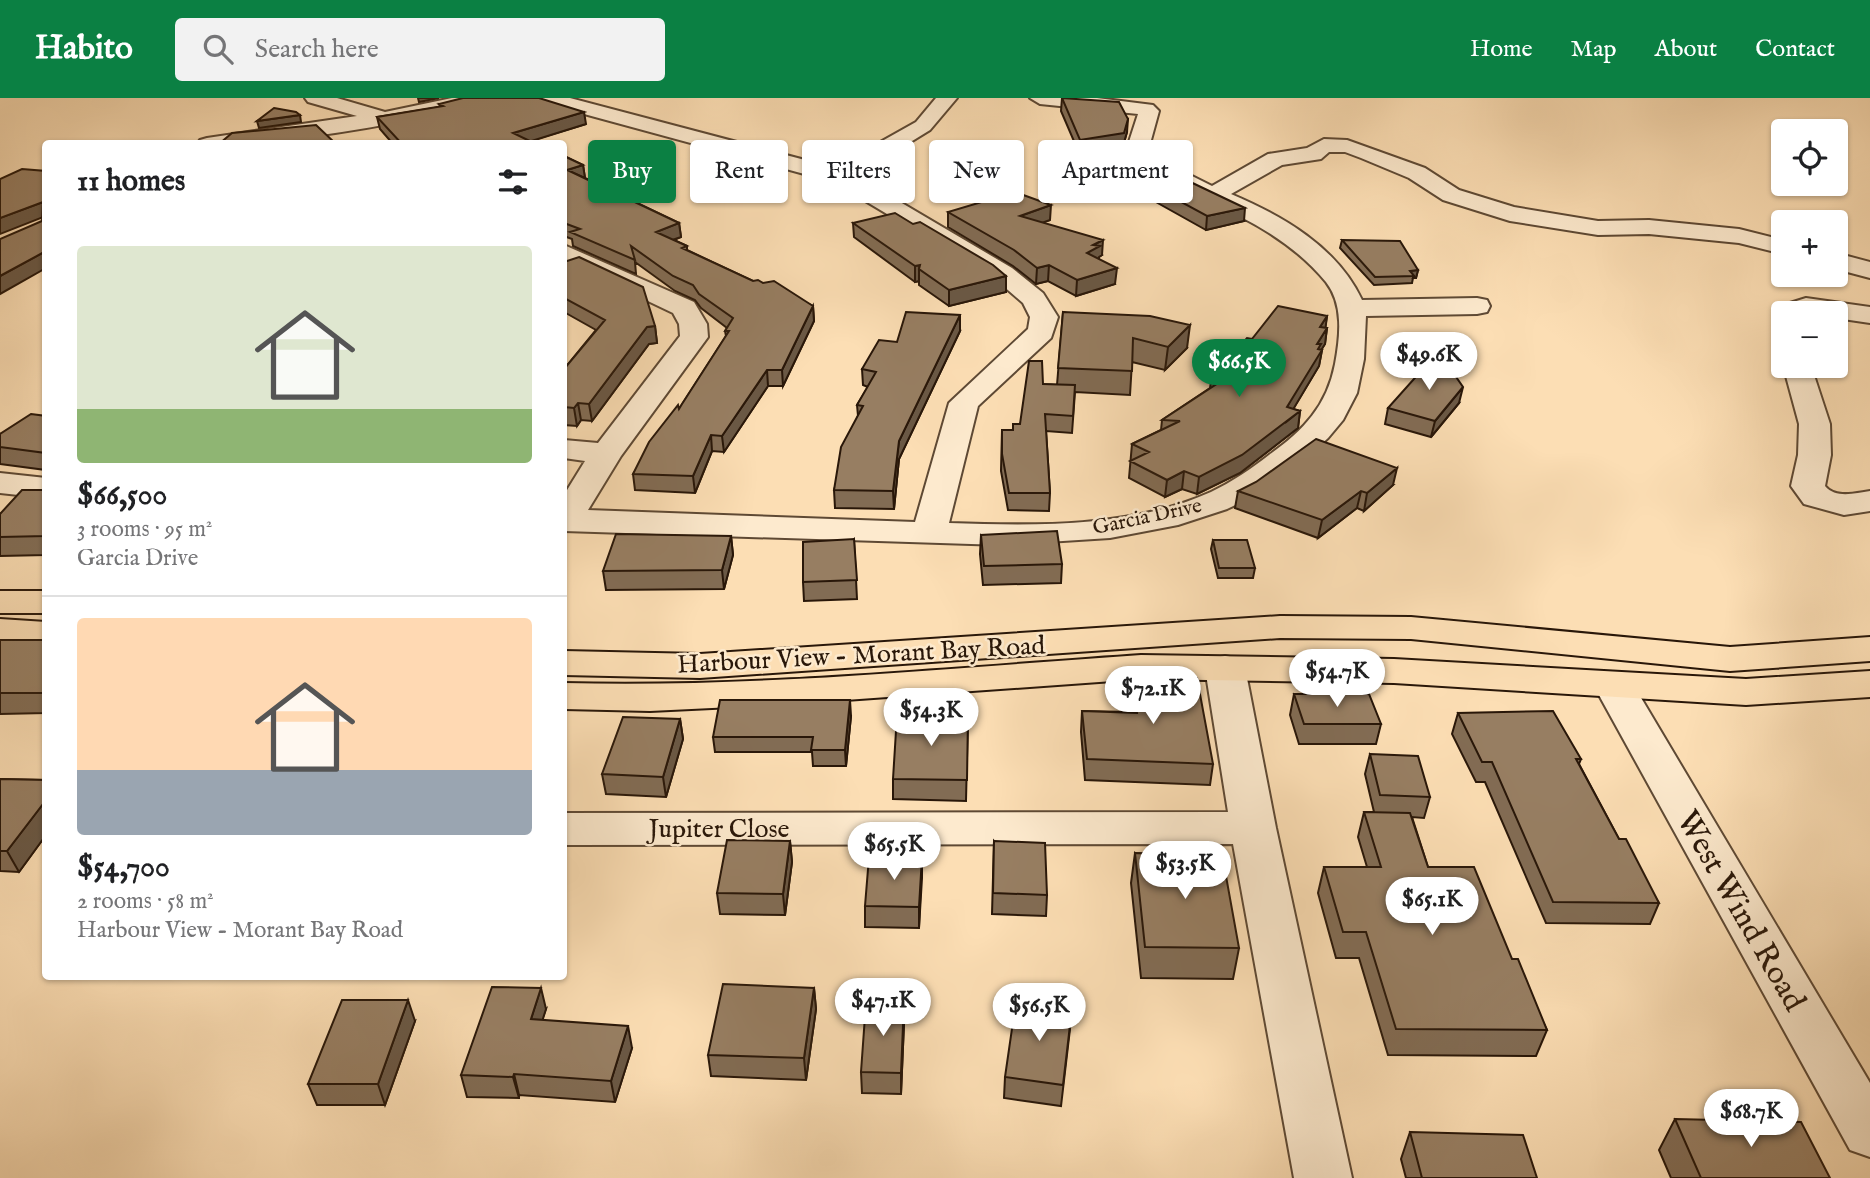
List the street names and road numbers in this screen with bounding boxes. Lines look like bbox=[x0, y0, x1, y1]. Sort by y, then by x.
street label: Garcia Drive bbox=[1090, 493, 1205, 542]
street label: Harbour View - Morant Bay Road bbox=[676, 629, 1046, 682]
street label: West Wind Road bbox=[1666, 803, 1814, 1020]
street label: Jupiter Close bbox=[646, 813, 790, 846]

